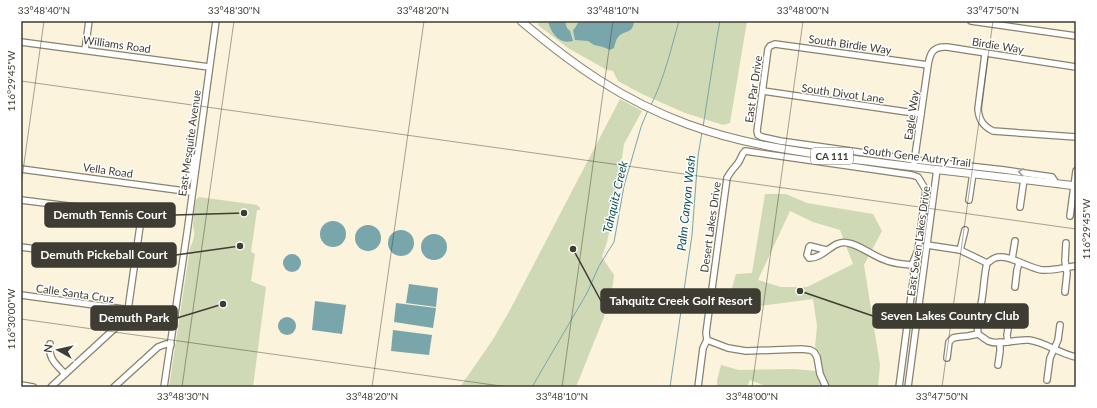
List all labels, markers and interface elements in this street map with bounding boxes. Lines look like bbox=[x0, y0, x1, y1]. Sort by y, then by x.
text: 33°48'40"N bbox=[18, 4, 70, 16]
text: 33°48'30"N bbox=[208, 4, 260, 16]
text: 33°48'20"N bbox=[397, 4, 449, 16]
text: 33°48'10"N bbox=[587, 4, 639, 16]
text: 33°48'00"N bbox=[777, 4, 829, 16]
text: 33°47'50"N bbox=[967, 4, 1019, 16]
street label: South Birdie Way bbox=[808, 32, 893, 56]
street label: Williams Road bbox=[82, 33, 152, 55]
street label: Birdie Way bbox=[971, 34, 1025, 56]
text: 116°29'45"W bbox=[5, 50, 17, 111]
street label: East Par Drive bbox=[742, 54, 764, 124]
street label: South Divot Lane bbox=[801, 81, 885, 105]
street label: East Mesquite Avenue bbox=[175, 89, 203, 197]
street label: Eagle Way bbox=[901, 89, 921, 141]
street label: South Gene Autry Trail bbox=[862, 143, 972, 169]
road number: CA 111 bbox=[811, 148, 853, 164]
water label: Palm Canyon Wash bbox=[674, 154, 698, 252]
water label: Tahquitz Creek bbox=[599, 159, 631, 235]
street label: Vella Road bbox=[82, 160, 134, 180]
one-way arrow bbox=[1018, 168, 1024, 177]
street label: Desert Lakes Drive bbox=[697, 181, 723, 273]
street label: East Seven Lakes Drive bbox=[904, 185, 932, 297]
text: 116°29'45"W bbox=[1080, 198, 1092, 259]
callout: Demuth Tennis Court bbox=[45, 203, 175, 227]
text: Demuth Tennis Court bbox=[53, 207, 167, 222]
callout: Demuth Pickeball Court bbox=[32, 243, 176, 267]
text: Demuth Pickeball Court bbox=[40, 247, 168, 262]
street label: Calle Santa Cruz bbox=[35, 281, 115, 305]
text: 116°30'00"W bbox=[5, 288, 17, 349]
callout: Tahquitz Creek Golf Resort bbox=[601, 289, 760, 313]
text: Tahquitz Creek Golf Resort bbox=[610, 293, 753, 308]
callout: Seven Lakes Country Club bbox=[873, 304, 1028, 328]
callout: Demuth Park bbox=[91, 306, 177, 330]
text: Seven Lakes Country Club bbox=[881, 308, 1019, 323]
text: Demuth Park bbox=[99, 310, 170, 325]
north arrow bbox=[38, 330, 78, 370]
text: N bbox=[41, 343, 55, 354]
text: 33°48'30"N bbox=[157, 390, 209, 402]
text: 33°48'20"N bbox=[346, 390, 398, 402]
text: 33°48'10"N bbox=[536, 390, 588, 402]
text: 33°48'00"N bbox=[726, 390, 778, 402]
text: 33°47'50"N bbox=[916, 390, 968, 402]

